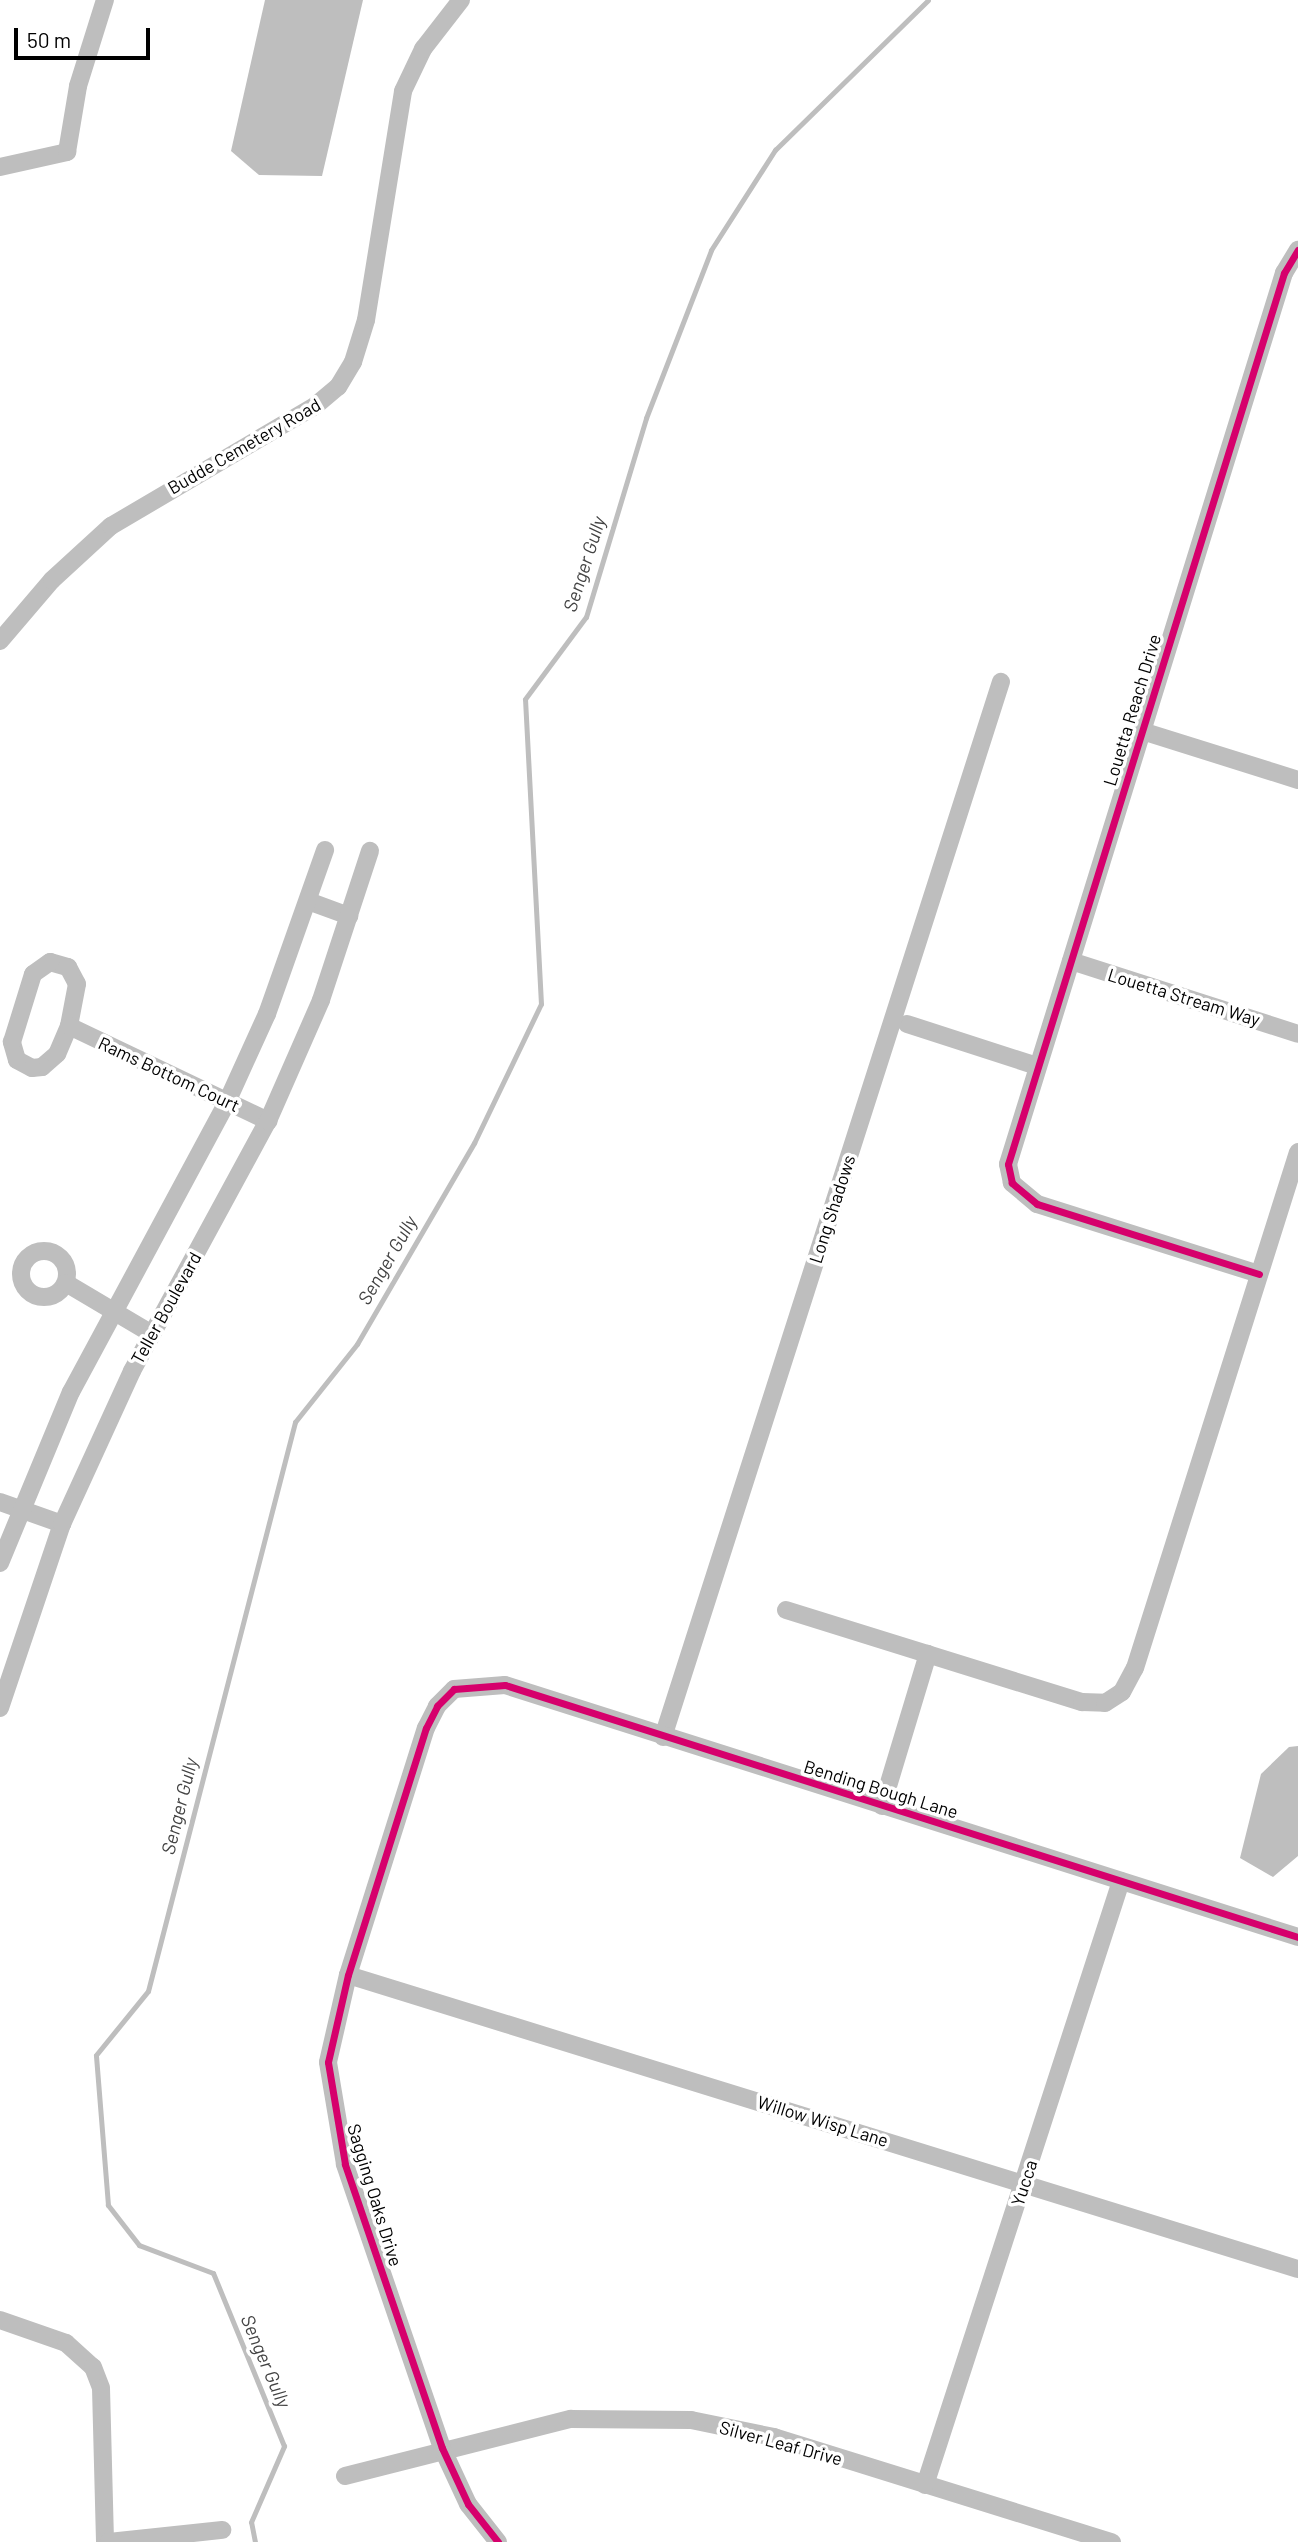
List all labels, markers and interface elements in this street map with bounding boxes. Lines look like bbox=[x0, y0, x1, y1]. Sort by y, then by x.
scale bar bbox=[18, 14, 154, 58]
text: 50 m bbox=[27, 27, 71, 52]
street label: Budde Cemetery Road bbox=[164, 393, 324, 499]
water label: Senger Gully bbox=[558, 514, 610, 614]
street label: Louetta Reach Drive bbox=[1099, 632, 1165, 788]
street label: Louetta Stream Way bbox=[1105, 964, 1263, 1030]
street label: Rams Bottom Court bbox=[95, 1032, 243, 1116]
street label: Long Shadows bbox=[804, 1152, 860, 1266]
water label: Senger Gully bbox=[352, 1212, 422, 1308]
street label: Teller Boulevard bbox=[126, 1248, 206, 1368]
water label: Senger Gully bbox=[156, 1755, 202, 1857]
street label: Bending Bough Lane bbox=[801, 1755, 961, 1823]
street label: Willow Wisp Lane bbox=[755, 2091, 891, 2151]
street label: Sagging Oaks Drive bbox=[343, 2121, 407, 2269]
street label: Yucca bbox=[1006, 2157, 1042, 2209]
water label: Senger Gully bbox=[236, 2311, 296, 2411]
street label: Silver Leaf Drive bbox=[717, 2416, 845, 2470]

